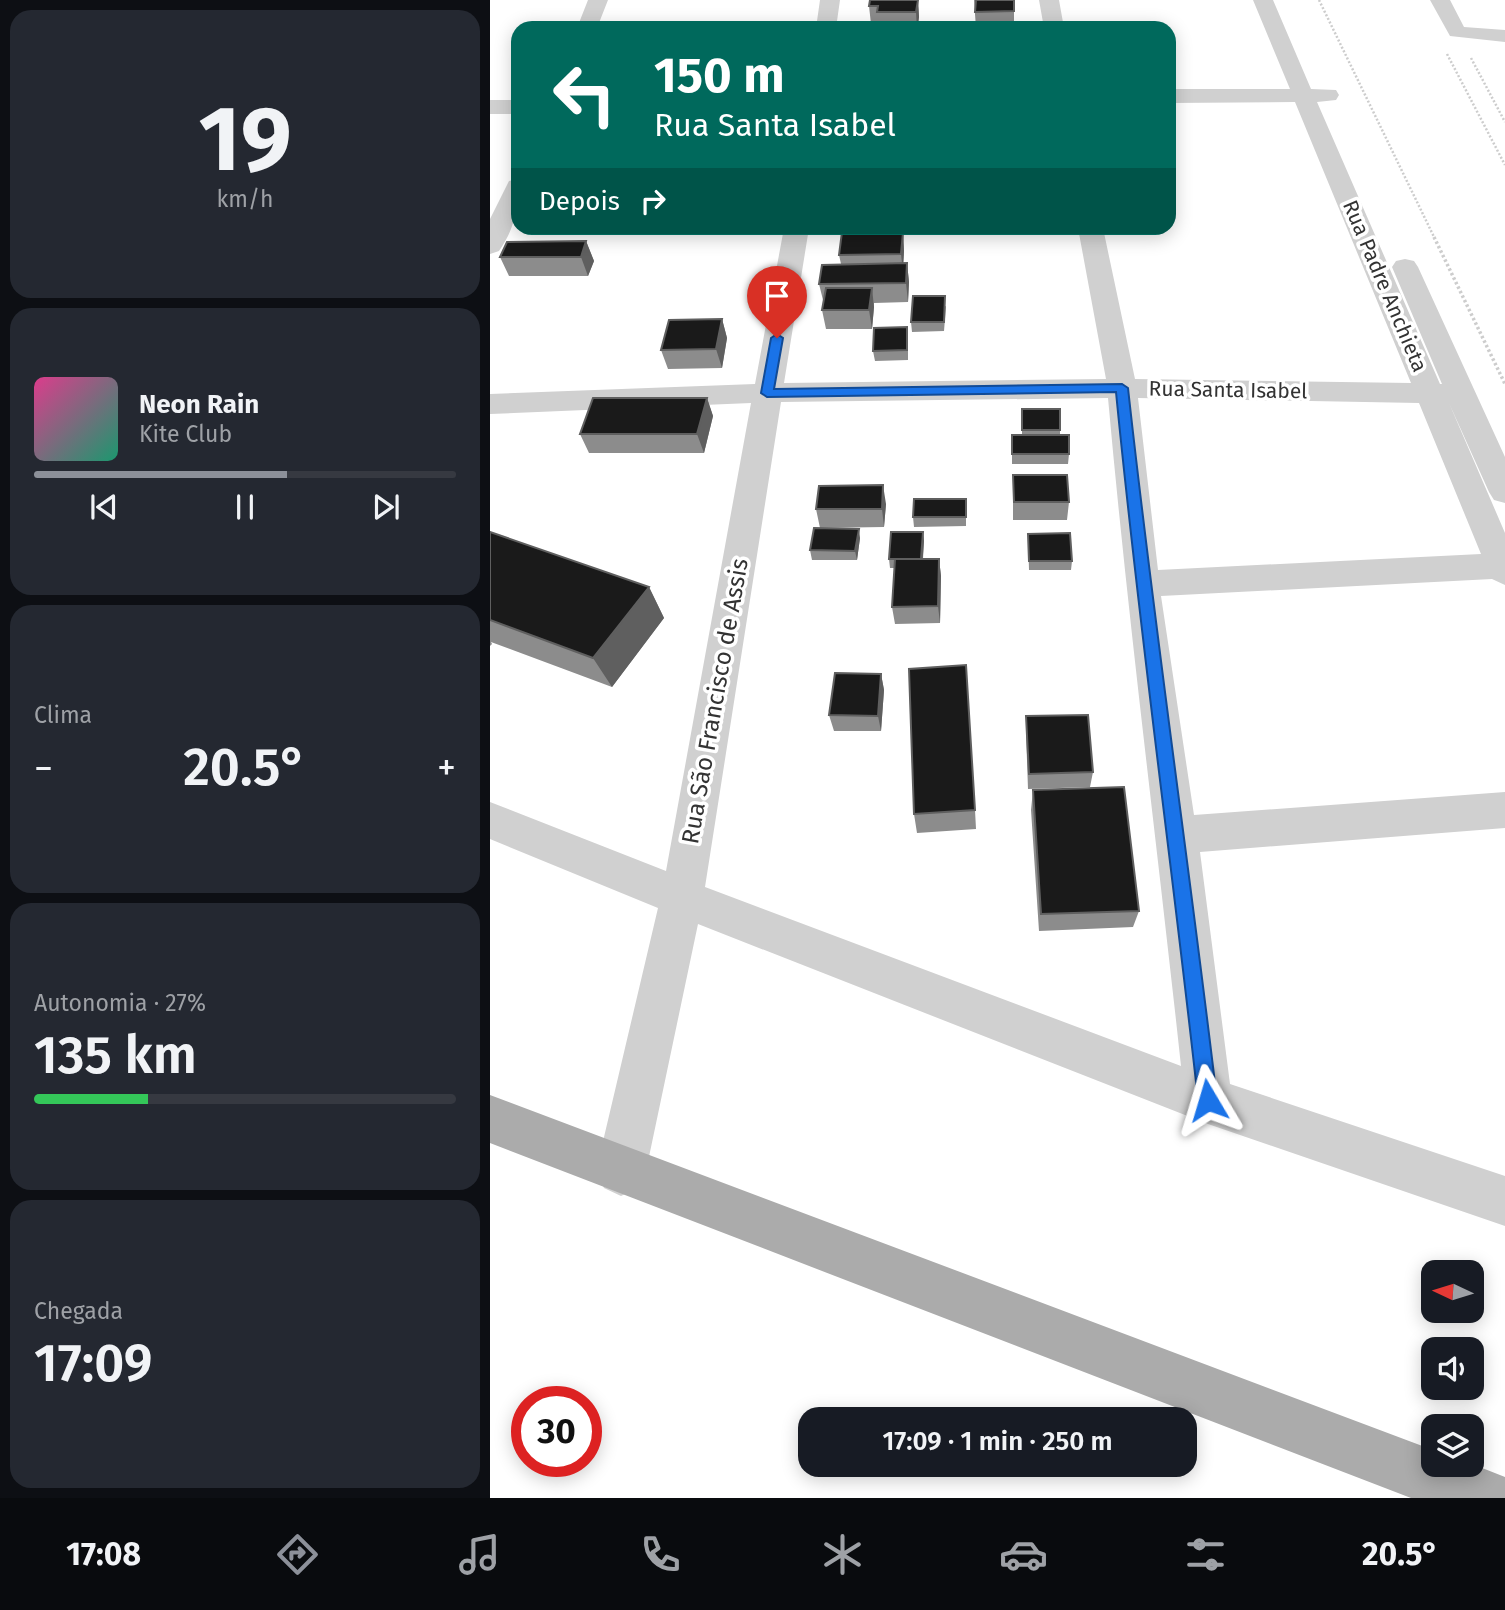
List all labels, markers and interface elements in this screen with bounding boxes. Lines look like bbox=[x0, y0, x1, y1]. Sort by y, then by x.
text: 150 m bbox=[654, 46, 785, 105]
icon: left bbox=[539, 49, 630, 140]
text: 19 bbox=[198, 85, 292, 194]
text: Rua Santa Isabel bbox=[654, 106, 896, 144]
icon: right bbox=[634, 182, 672, 220]
text: km/h bbox=[217, 185, 273, 213]
text: Depois bbox=[539, 186, 620, 217]
street label: Rua Padre Anchieta bbox=[1337, 196, 1433, 376]
pin bbox=[747, 266, 807, 338]
icon: arrive bbox=[758, 277, 796, 315]
street label: Rua Santa Isabel bbox=[1148, 376, 1308, 404]
text: Neon Rain bbox=[139, 389, 259, 420]
text: Kite Club bbox=[139, 420, 232, 448]
icon: previous bbox=[85, 488, 123, 526]
icon: pause bbox=[226, 488, 264, 526]
icon: next bbox=[367, 488, 405, 526]
street label: Rua São Francisco de Assis bbox=[676, 556, 754, 846]
text: Clima bbox=[34, 701, 92, 729]
text: 20.5° bbox=[183, 736, 307, 799]
text: − bbox=[34, 745, 53, 791]
text: + bbox=[437, 745, 456, 791]
text: Autonomia · 27% bbox=[34, 989, 206, 1017]
text: 135 km bbox=[34, 1024, 197, 1087]
position arrow bbox=[1171, 1063, 1245, 1137]
north arrow bbox=[1421, 1260, 1484, 1323]
map controls bbox=[1421, 1260, 1484, 1477]
text: Chegada bbox=[34, 1297, 123, 1325]
text: 17:09 bbox=[34, 1332, 153, 1395]
button: sound bbox=[1421, 1337, 1484, 1400]
speed limit sign: 30 bbox=[511, 1386, 602, 1477]
button: layers bbox=[1421, 1414, 1484, 1477]
text: 17:09 · 1 min · 250 m bbox=[882, 1426, 1113, 1457]
icon: directions bbox=[273, 1530, 322, 1579]
icon: music bbox=[455, 1530, 504, 1579]
icon: phone bbox=[636, 1530, 685, 1579]
icon: climate bbox=[818, 1530, 867, 1579]
icon: car bbox=[999, 1530, 1048, 1579]
icon: filters bbox=[1181, 1530, 1230, 1579]
text: 17:08 bbox=[66, 1535, 141, 1573]
text: 20.5° bbox=[1362, 1535, 1439, 1573]

